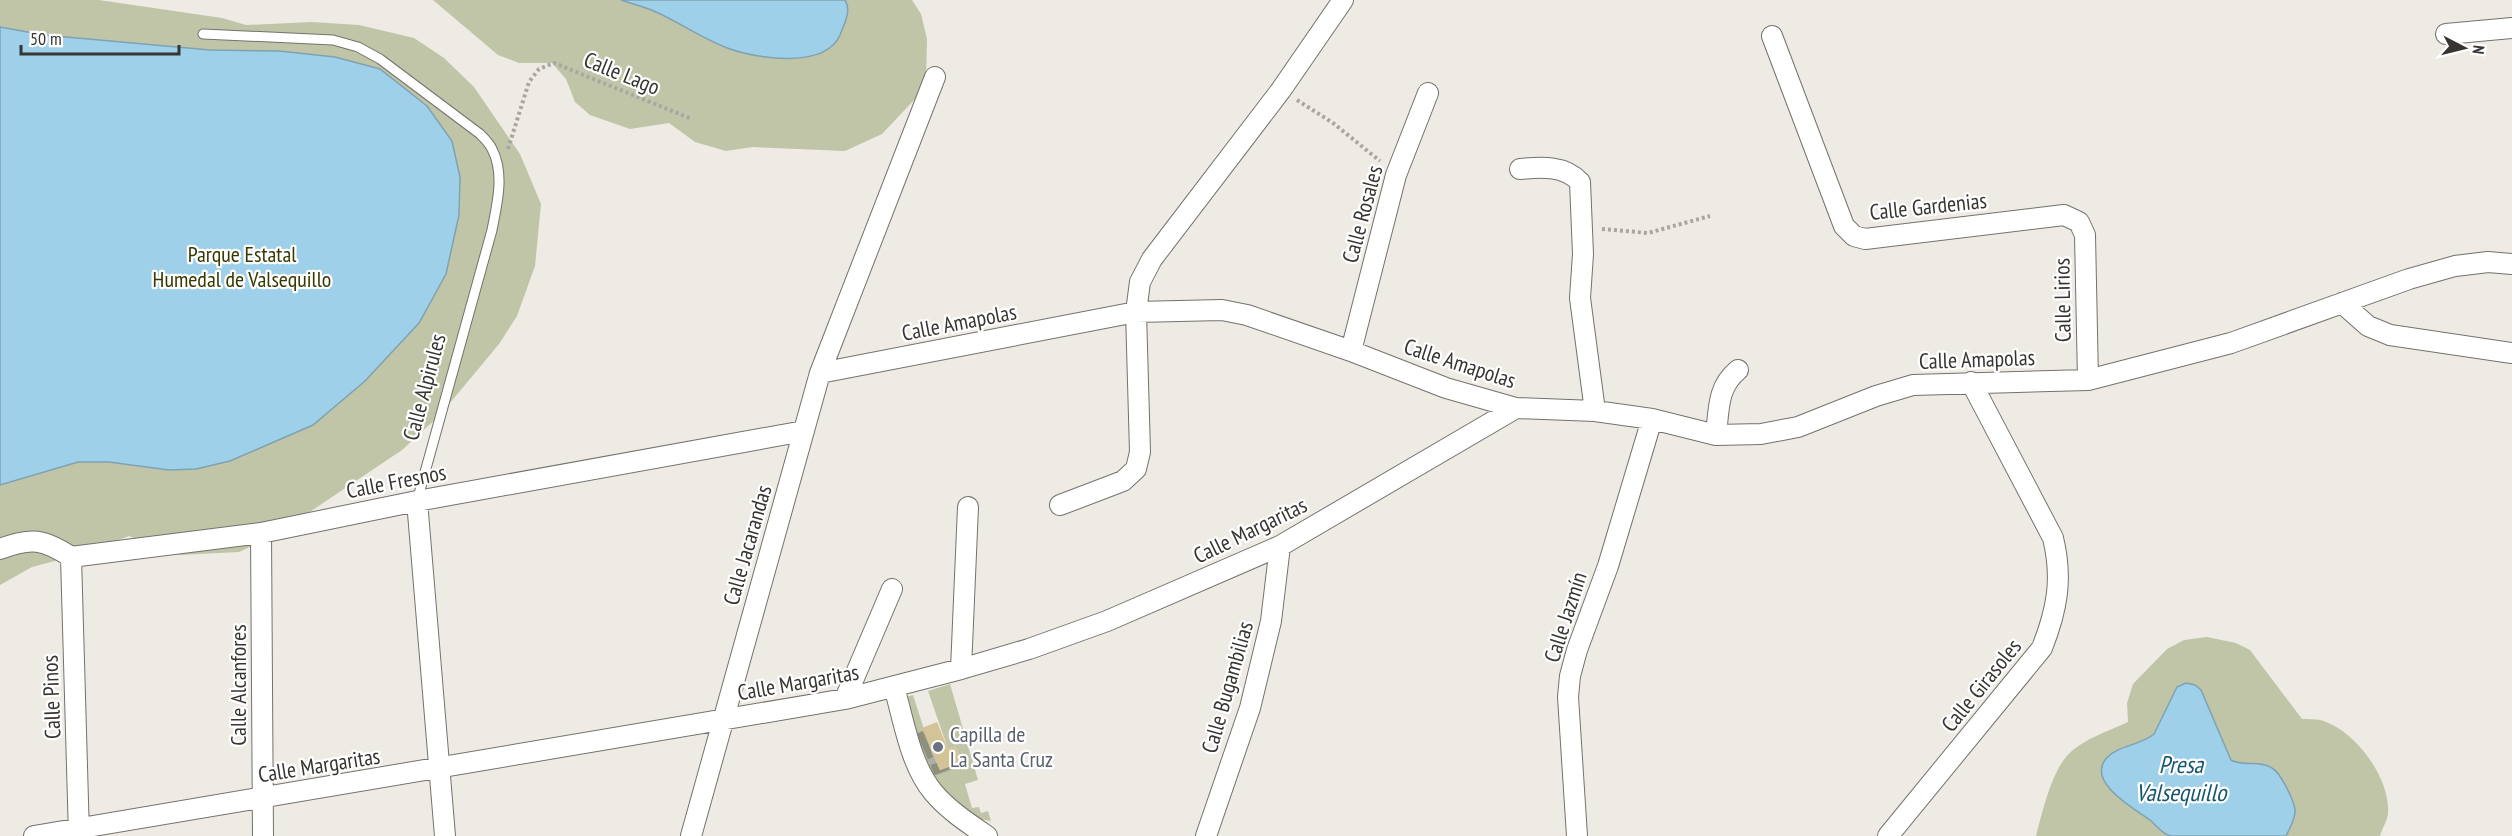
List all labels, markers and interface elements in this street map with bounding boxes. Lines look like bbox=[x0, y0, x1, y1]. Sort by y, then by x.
scale bar bbox=[21, 18, 178, 56]
north arrow bbox=[2434, 18, 2494, 78]
text: 50 m bbox=[30, 27, 62, 50]
text: N bbox=[2468, 44, 2489, 55]
street label: Calle Lago bbox=[580, 45, 664, 101]
street label: Calle Rosales bbox=[1336, 162, 1388, 266]
street label: Calle Gardenias bbox=[1868, 186, 1988, 226]
park label: Parque Estatal Humedal de Valsequillo bbox=[153, 240, 331, 293]
street label: Calle Lirios bbox=[2047, 258, 2077, 342]
street label: Calle Amapolas bbox=[899, 297, 1019, 347]
street label: Calle Alpirules bbox=[396, 331, 452, 443]
street label: Calle Amapolas bbox=[1401, 332, 1519, 394]
street label: Calle Amapolas bbox=[1919, 343, 2035, 375]
street label: Calle Fresnos bbox=[344, 458, 448, 504]
street label: Calle Jacarandas bbox=[717, 482, 777, 608]
street label: Calle Margaritas bbox=[1189, 490, 1311, 570]
street label: Calle Jazmín bbox=[1537, 568, 1593, 666]
street label: Calle Bugambilias bbox=[1195, 618, 1259, 756]
street label: Calle Alcanfores bbox=[224, 624, 252, 746]
street label: Calle Girasoles bbox=[1935, 633, 2027, 737]
street label: Calle Pinos bbox=[36, 655, 66, 739]
street label: Calle Margaritas bbox=[735, 658, 861, 706]
place label: Capilla de La Santa Cruz bbox=[950, 720, 1053, 773]
marker: Capilla de La Santa Cruz bbox=[931, 740, 945, 754]
street label: Calle Margaritas bbox=[256, 742, 382, 788]
water label: Presa Valsequillo bbox=[2136, 749, 2228, 808]

